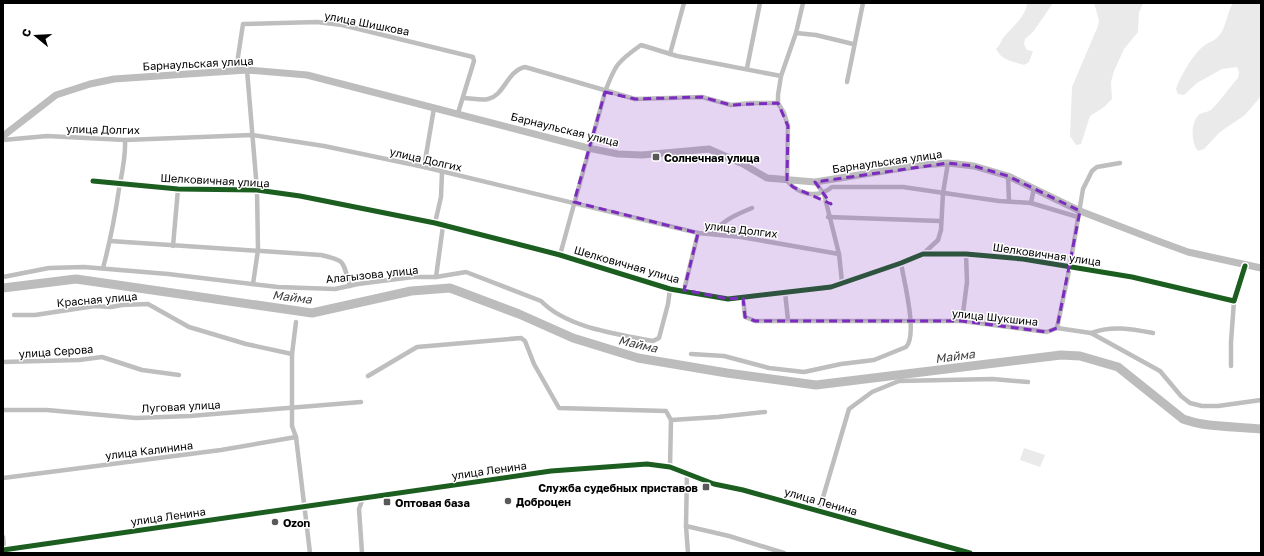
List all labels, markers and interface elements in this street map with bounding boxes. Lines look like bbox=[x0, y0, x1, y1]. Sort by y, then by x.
street label: улица Шишкова bbox=[323, 8, 411, 38]
north arrow bbox=[16, 16, 56, 56]
text: С bbox=[19, 27, 33, 38]
street label: Барнаульская улица bbox=[142, 54, 254, 72]
street label: Барнаульская улица bbox=[510, 109, 620, 149]
street label: улица Долгих bbox=[66, 122, 140, 136]
street label: улица Долгих bbox=[389, 144, 463, 174]
street label: Барнаульская улица bbox=[831, 147, 943, 175]
place label: Солнечная улица bbox=[664, 151, 760, 164]
marker: Солнечная улица bbox=[651, 152, 661, 162]
street label: Шелковичная улица bbox=[160, 171, 270, 189]
street label: улица Долгих bbox=[704, 218, 778, 240]
street label: Шелковичная улица bbox=[992, 240, 1102, 268]
street label: Шелковичная улица bbox=[573, 243, 681, 285]
street label: Алагызова улица bbox=[325, 263, 419, 285]
water label: Майма bbox=[271, 287, 314, 307]
street label: Красная улица bbox=[56, 289, 138, 309]
street label: улица Шукшина bbox=[951, 306, 1039, 328]
water label: Майма bbox=[617, 332, 660, 356]
street label: улица Серова bbox=[18, 342, 94, 360]
water label: Майма bbox=[934, 346, 977, 366]
street label: Луговая улица bbox=[141, 397, 221, 415]
street label: улица Калинина bbox=[104, 438, 194, 462]
street label: улица Ленина bbox=[451, 458, 527, 482]
place label: Служба судебных приставов bbox=[538, 481, 699, 494]
marker: Служба судебных приставов bbox=[701, 482, 711, 492]
street label: улица Ленина bbox=[783, 484, 859, 518]
place label: Доброцен bbox=[516, 495, 571, 508]
place label: Оптовая база bbox=[395, 496, 470, 509]
marker: Доброцен bbox=[503, 496, 513, 506]
marker: Оптовая база bbox=[382, 497, 392, 507]
street label: улица Ленина bbox=[130, 504, 206, 528]
place label: Ozon bbox=[283, 516, 311, 529]
marker: Ozon bbox=[270, 517, 280, 527]

